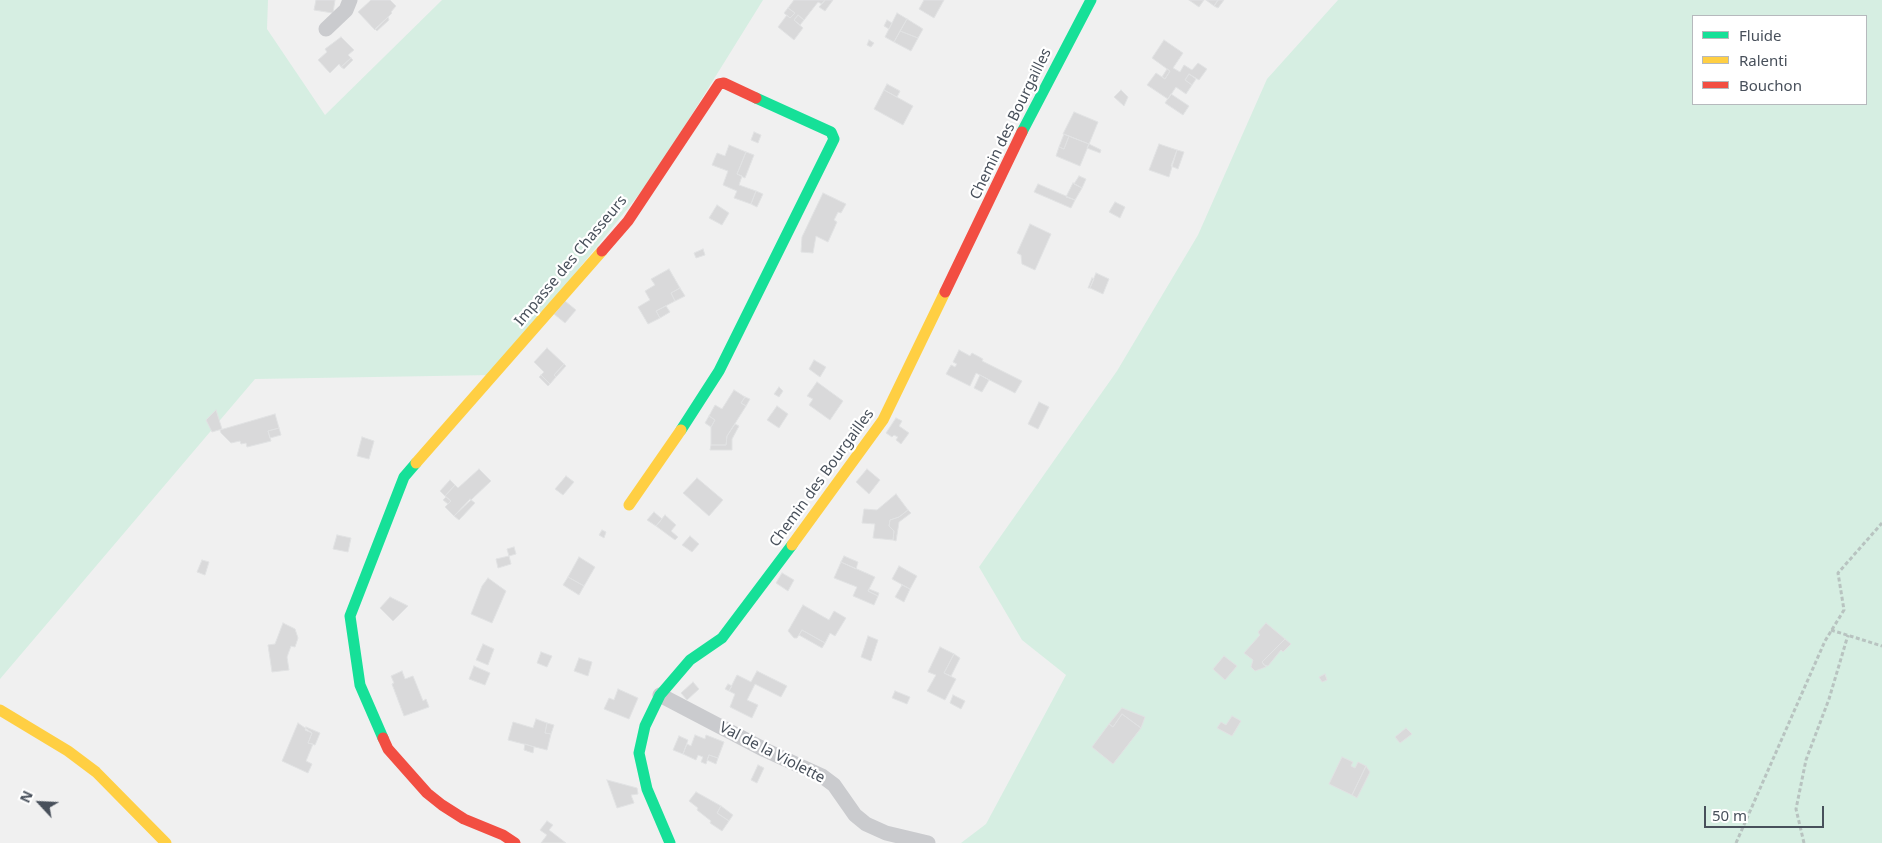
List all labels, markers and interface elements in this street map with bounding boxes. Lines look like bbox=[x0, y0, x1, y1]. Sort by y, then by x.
legend bbox=[1692, 15, 1867, 105]
text: Fluide bbox=[1739, 25, 1781, 45]
street label: Chemin des Bourgailles bbox=[967, 45, 1055, 203]
text: Ralenti bbox=[1739, 50, 1788, 70]
text: Bouchon bbox=[1739, 75, 1802, 95]
street label: Impasse des Chasseurs bbox=[511, 192, 631, 330]
street label: Chemin des Bourgailles bbox=[766, 406, 878, 550]
street label: Val de la Violette bbox=[716, 719, 828, 787]
north arrow bbox=[15, 778, 65, 828]
text: N bbox=[15, 787, 37, 806]
scale bar bbox=[1707, 796, 1827, 828]
text: 50 m bbox=[1712, 805, 1747, 825]

